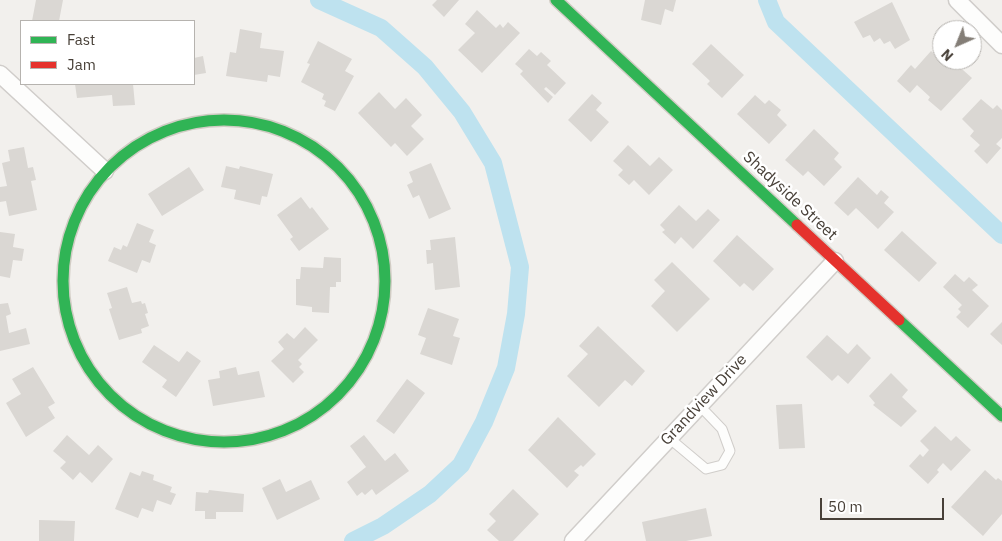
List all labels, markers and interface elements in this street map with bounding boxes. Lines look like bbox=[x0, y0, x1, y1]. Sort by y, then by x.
legend bbox=[20, 20, 195, 85]
north arrow bbox=[932, 20, 982, 70]
text: Fast bbox=[67, 30, 95, 49]
text: N bbox=[937, 45, 957, 65]
text: Jam bbox=[67, 55, 96, 74]
street label: Shadyside Street bbox=[739, 147, 841, 245]
street label: Grandview Drive bbox=[657, 350, 751, 450]
scale bar bbox=[822, 488, 946, 520]
text: 50 m bbox=[828, 497, 863, 516]

